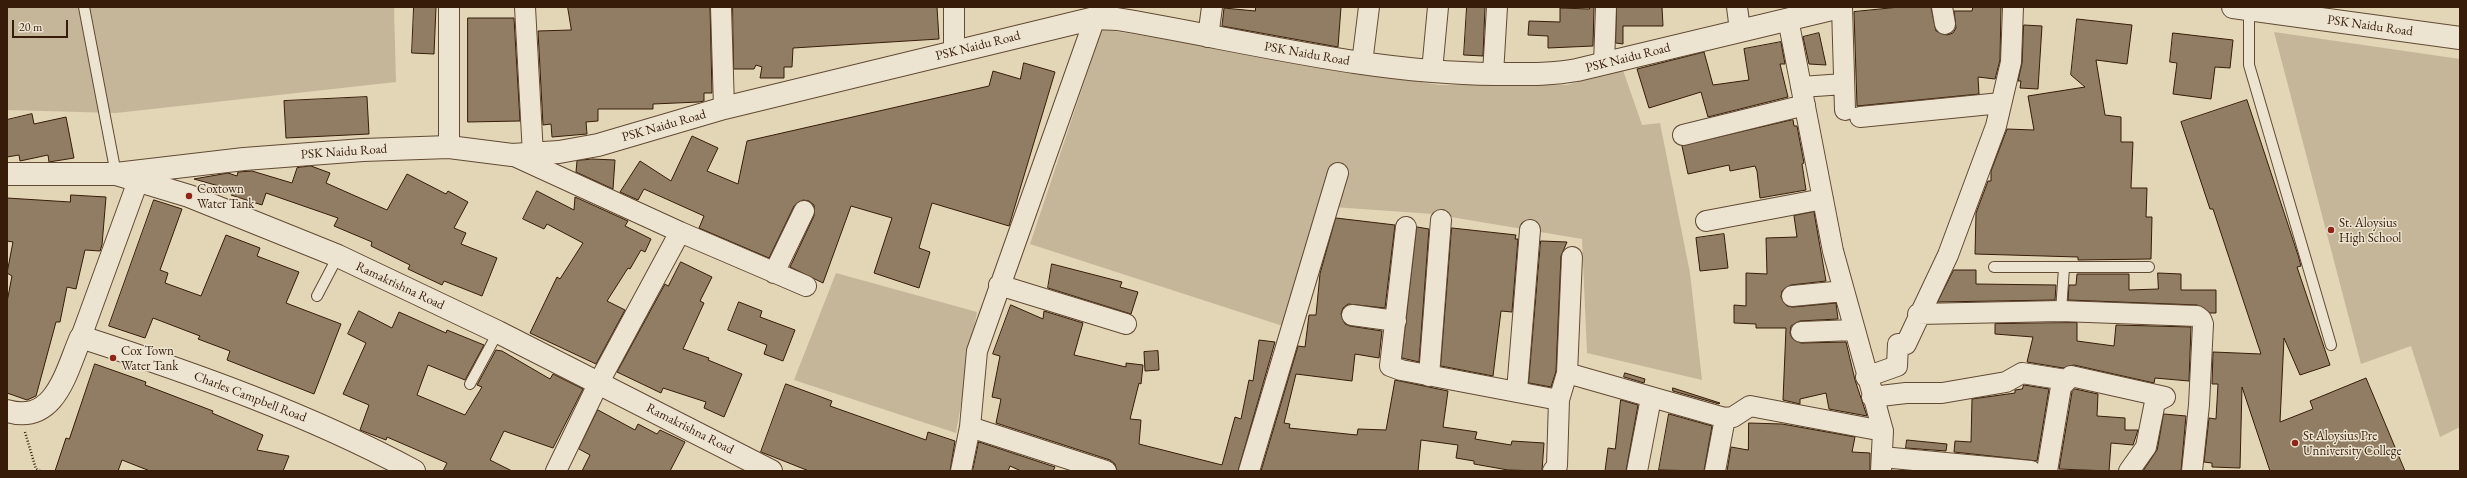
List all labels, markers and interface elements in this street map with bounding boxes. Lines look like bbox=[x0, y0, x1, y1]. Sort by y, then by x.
scale bar bbox=[14, 12, 70, 38]
street label: PSK Naidu Road bbox=[2326, 12, 2414, 40]
text: 20 m bbox=[19, 19, 42, 35]
street label: PSK Naidu Road bbox=[934, 28, 1022, 64]
street label: PSK Naidu Road bbox=[1263, 39, 1351, 69]
street label: PSK Naidu Road bbox=[1584, 40, 1672, 76]
street label: PSK Naidu Road bbox=[620, 107, 708, 145]
street label: PSK Naidu Road bbox=[300, 141, 388, 163]
place label: Coxtown Water Tank bbox=[197, 181, 254, 212]
marker: Coxtown Water Tank bbox=[184, 191, 194, 201]
place label: St. Aloysius High School bbox=[2339, 215, 2401, 246]
marker: St. Aloysius High School bbox=[2326, 225, 2336, 235]
street label: Ramakrishna Road bbox=[353, 259, 447, 313]
place label: Cox Town Water Tank bbox=[121, 343, 178, 374]
marker: Cox Town Water Tank bbox=[108, 353, 118, 363]
street label: Charles Campbell Road bbox=[191, 368, 309, 426]
street label: Ramakrishna Road bbox=[644, 400, 736, 458]
place label: St Aloysius Pre Unniversity College bbox=[2303, 428, 2402, 459]
marker: St Aloysius Pre Unniversity College bbox=[2290, 438, 2300, 448]

